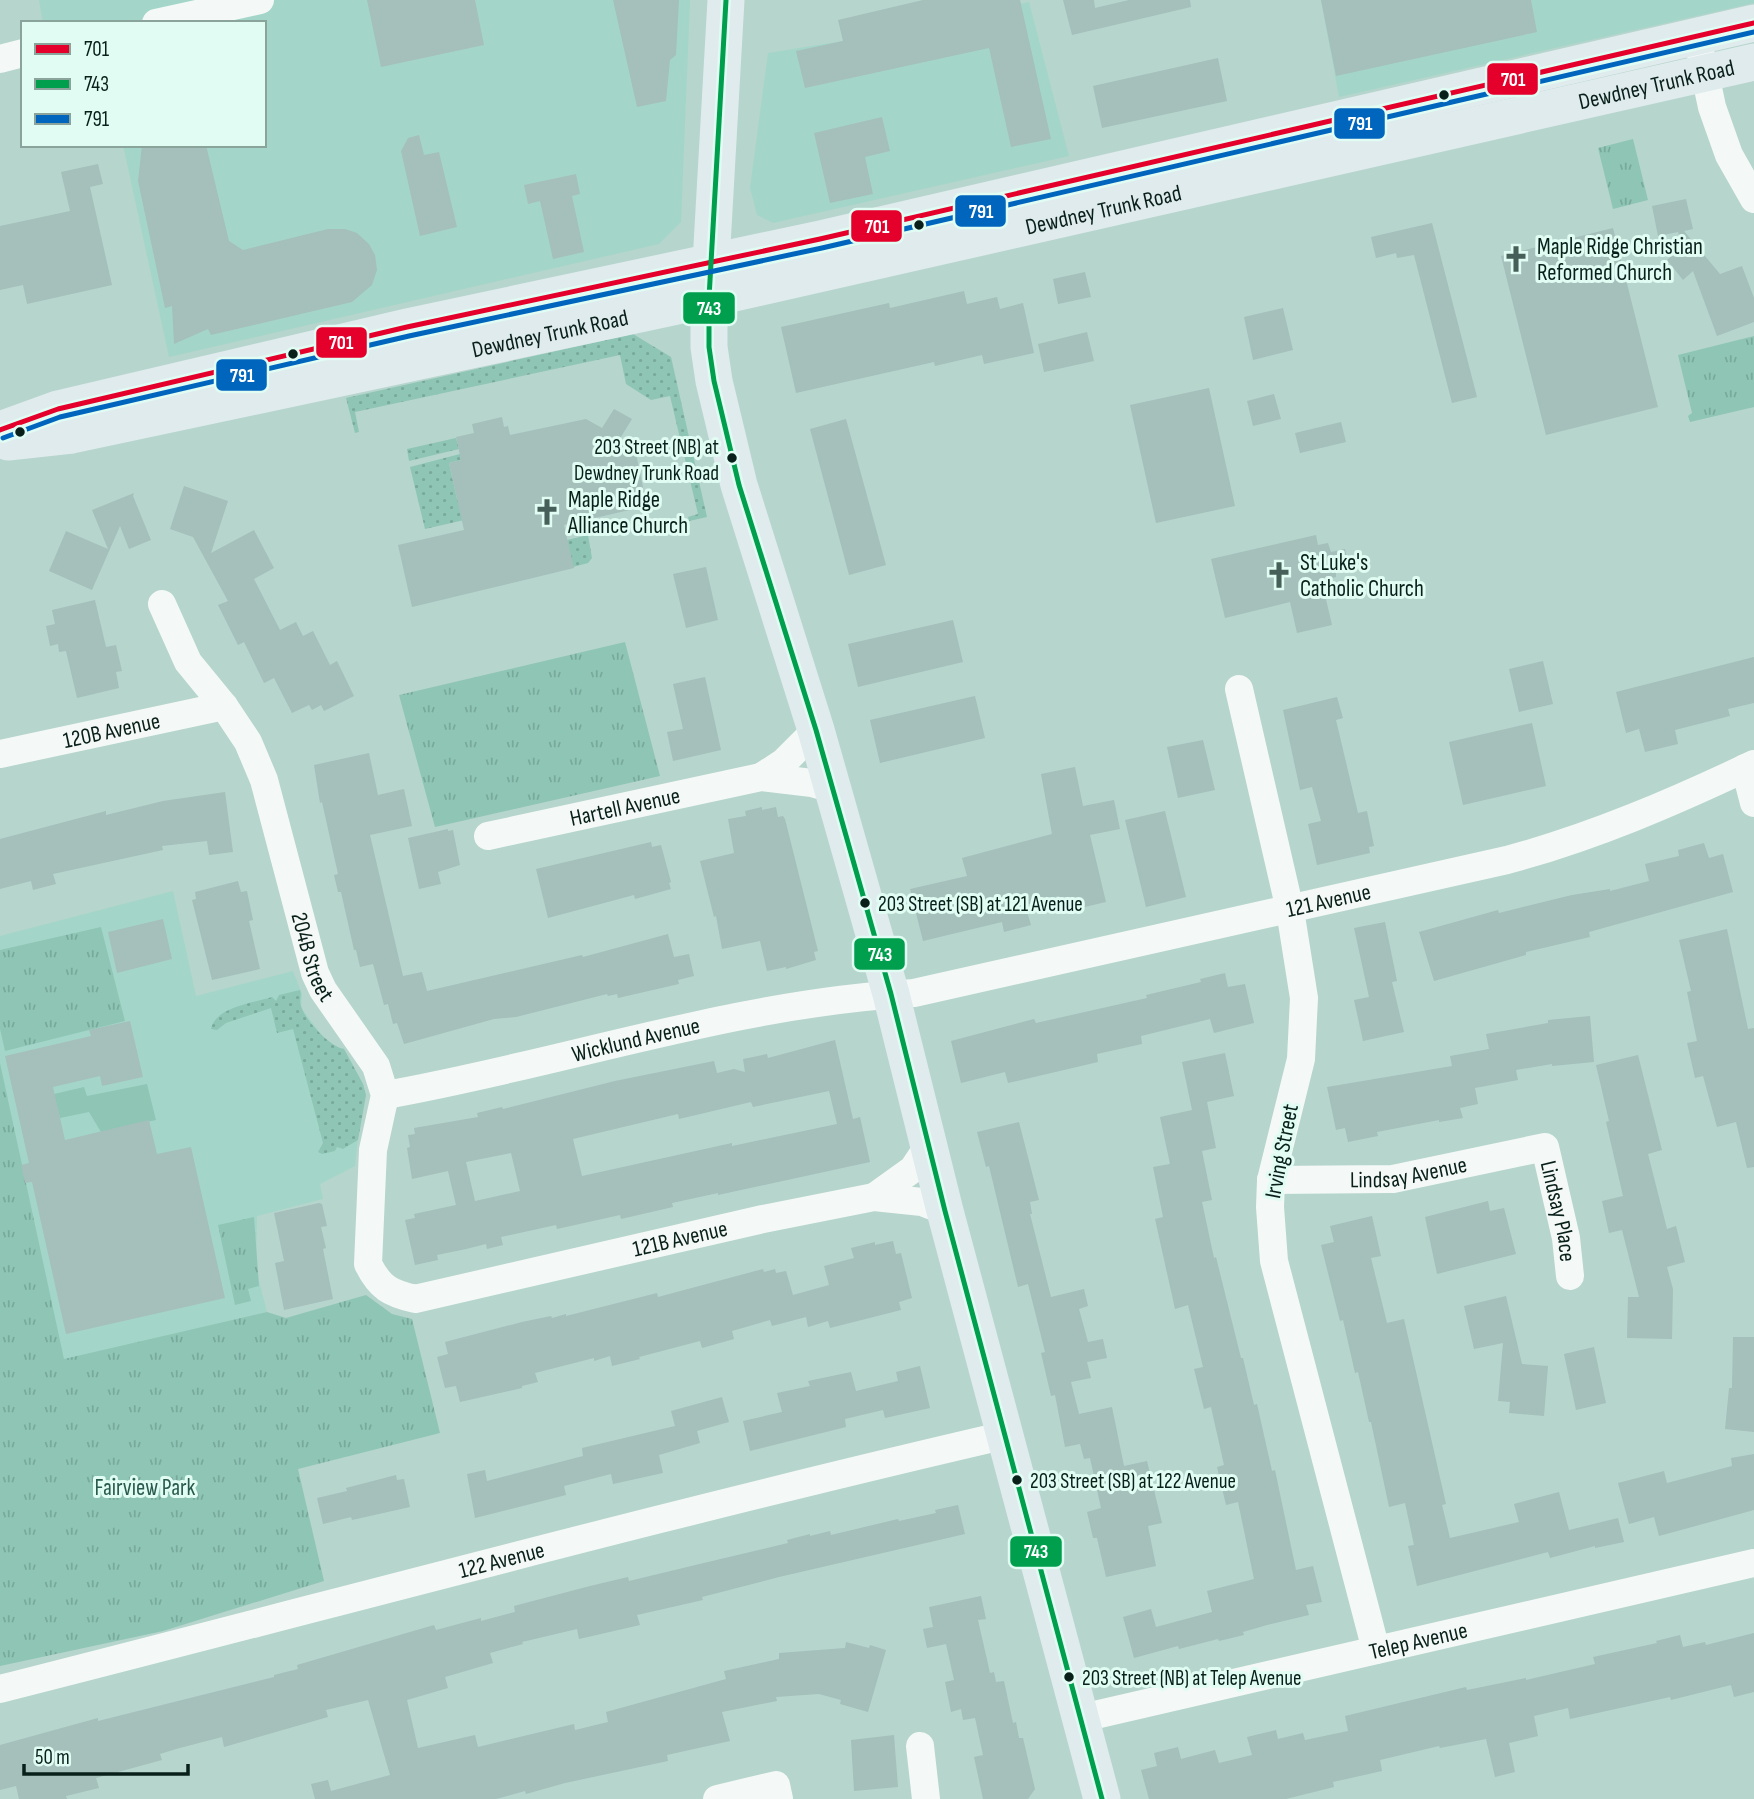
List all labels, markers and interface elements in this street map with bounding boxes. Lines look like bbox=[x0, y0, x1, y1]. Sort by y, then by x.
legend bbox=[21, 21, 266, 147]
text: 701 bbox=[84, 37, 110, 62]
street label: Dewdney Trunk Road bbox=[1576, 54, 1737, 116]
line badge: 701 bbox=[1486, 62, 1539, 96]
text: 701 bbox=[1501, 69, 1526, 92]
text: 743 bbox=[84, 72, 109, 97]
unlabelled marker bbox=[1437, 88, 1451, 102]
text: 791 bbox=[84, 107, 110, 132]
line badge: 791 bbox=[1333, 107, 1386, 140]
text: 791 bbox=[1348, 113, 1373, 136]
street label: Dewdney Trunk Road bbox=[1023, 179, 1184, 242]
line badge: 791 bbox=[954, 194, 1007, 228]
text: 791 bbox=[969, 201, 994, 224]
line badge: 701 bbox=[850, 209, 903, 243]
text: 701 bbox=[865, 216, 890, 239]
unlabelled marker bbox=[912, 218, 926, 232]
place label: Maple Ridge Christian Reformed Church bbox=[1537, 233, 1703, 287]
church icon: Maple Ridge Christian Reformed Church bbox=[1501, 244, 1531, 274]
line badge: 743 bbox=[682, 291, 736, 325]
text: 743 bbox=[697, 298, 721, 321]
street label: Dewdney Trunk Road bbox=[469, 304, 631, 364]
line badge: 701 bbox=[315, 326, 368, 359]
text: 701 bbox=[329, 332, 354, 355]
unlabelled marker bbox=[286, 347, 300, 361]
line badge: 791 bbox=[215, 358, 268, 392]
text: 791 bbox=[230, 365, 255, 388]
unlabelled marker bbox=[13, 425, 27, 439]
place label: 203 Street (NB) at Dewdney Trunk Road bbox=[574, 435, 719, 486]
marker: 203 Street (NB) at Dewdney Trunk Road bbox=[725, 451, 739, 465]
place label: Maple Ridge Alliance Church bbox=[567, 486, 688, 540]
church icon: Maple Ridge Alliance Church bbox=[532, 497, 562, 527]
place label: St Luke's Catholic Church bbox=[1300, 549, 1424, 603]
church icon: St Luke's Catholic Church bbox=[1264, 560, 1294, 590]
street label: 120B Avenue bbox=[61, 707, 163, 755]
street label: Hartell Avenue bbox=[567, 782, 683, 833]
street label: 121 Avenue bbox=[1284, 878, 1374, 924]
place label: 203 Street (SB) at 121 Avenue bbox=[878, 892, 1083, 917]
marker: 203 Street (SB) at 121 Avenue bbox=[858, 896, 872, 910]
street label: 204B Street bbox=[285, 909, 340, 1007]
line badge: 743 bbox=[853, 937, 906, 971]
text: 743 bbox=[868, 944, 892, 967]
street label: Wicklund Avenue bbox=[569, 1012, 703, 1069]
street label: Irving Street bbox=[1259, 1101, 1305, 1201]
street label: Lindsay Avenue bbox=[1350, 1151, 1469, 1194]
street label: Lindsay Place bbox=[1534, 1158, 1581, 1263]
street label: 121B Avenue bbox=[630, 1215, 730, 1263]
place label: 203 Street (SB) at 122 Avenue bbox=[1030, 1469, 1236, 1494]
marker: 203 Street (SB) at 122 Avenue bbox=[1010, 1473, 1024, 1487]
park label: Fairview Park bbox=[95, 1474, 196, 1502]
line badge: 743 bbox=[1009, 1535, 1063, 1568]
street label: 122 Avenue bbox=[456, 1536, 548, 1585]
text: 743 bbox=[1024, 1541, 1048, 1564]
street label: Telep Avenue bbox=[1366, 1617, 1470, 1666]
place label: 203 Street (NB) at Telep Avenue bbox=[1082, 1666, 1301, 1691]
marker: 203 Street (NB) at Telep Avenue bbox=[1062, 1670, 1076, 1684]
scale bar bbox=[24, 1732, 189, 1776]
text: 50 m bbox=[35, 1745, 70, 1770]

